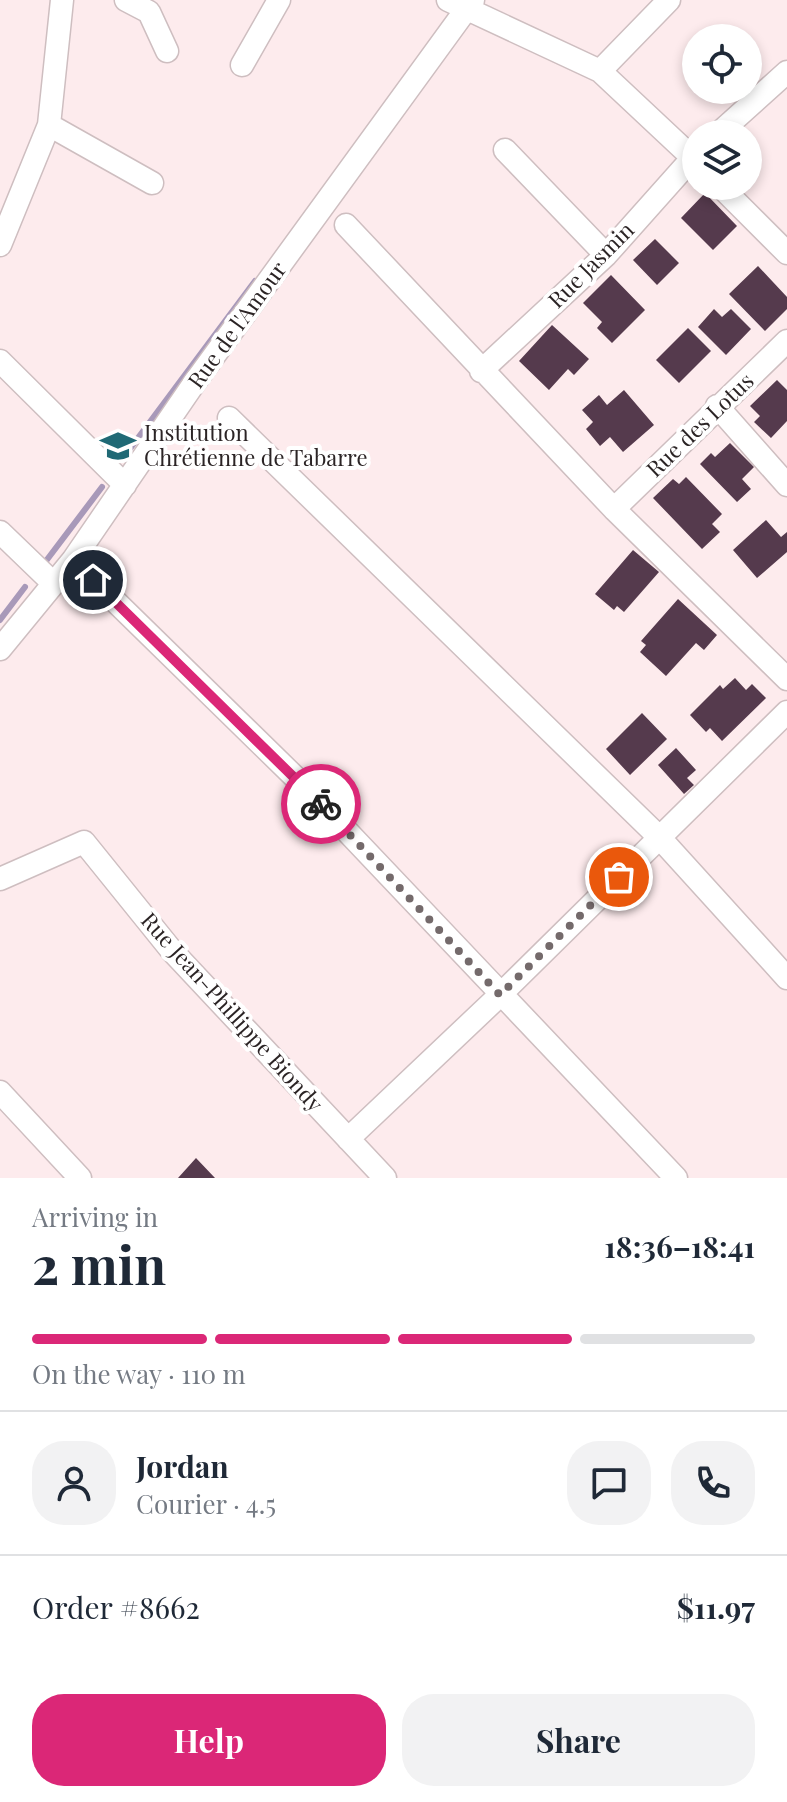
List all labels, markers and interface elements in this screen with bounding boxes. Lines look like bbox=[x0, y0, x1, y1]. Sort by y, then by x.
map controls bbox=[682, 24, 762, 200]
button: locate bbox=[682, 24, 762, 104]
button: layers bbox=[682, 120, 762, 200]
street label: Rue Jasmin bbox=[541, 215, 640, 314]
street label: Rue de l'Amour bbox=[180, 255, 292, 394]
street label: Rue des Lotus bbox=[639, 365, 759, 483]
place label: Institution Chrétienne de Tabarre bbox=[144, 417, 368, 472]
school or university icon: Institution Chrétienne de Tabarre bbox=[99, 427, 137, 465]
pin bbox=[59, 546, 127, 614]
icon: home bbox=[71, 558, 115, 602]
courier bbox=[281, 764, 361, 844]
icon: bike bbox=[299, 782, 343, 826]
pin bbox=[585, 843, 653, 911]
icon: bag bbox=[597, 855, 641, 899]
street label: Rue Jean-Phillippe Biondy bbox=[135, 905, 330, 1118]
text: Arriving in bbox=[32, 1199, 158, 1234]
text: 18:36–18:41 bbox=[604, 1226, 755, 1266]
text: 2 min bbox=[32, 1229, 166, 1298]
text: On the way · 110 m bbox=[32, 1356, 246, 1391]
button: person bbox=[32, 1441, 116, 1525]
button: chat bbox=[567, 1441, 651, 1525]
button: phone bbox=[671, 1441, 755, 1525]
text: Jordan bbox=[136, 1446, 229, 1486]
text: Courier · 4.5 bbox=[136, 1486, 276, 1521]
text: Order #8662 bbox=[32, 1587, 200, 1627]
text: $11.97 bbox=[677, 1587, 755, 1627]
button: Help bbox=[32, 1694, 386, 1786]
button: Share bbox=[402, 1694, 755, 1786]

